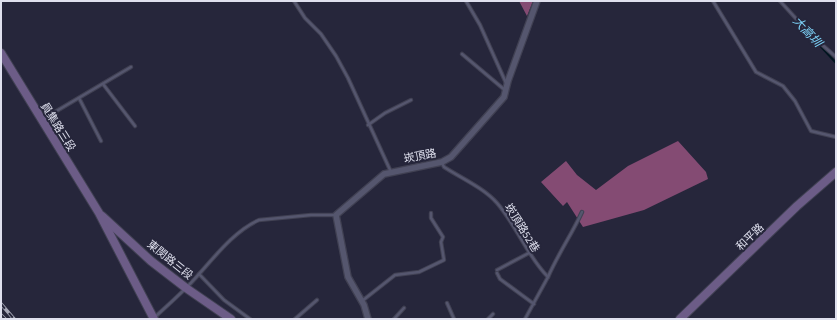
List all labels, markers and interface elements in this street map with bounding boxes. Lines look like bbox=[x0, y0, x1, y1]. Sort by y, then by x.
water label: 大高圳 bbox=[789, 13, 827, 52]
street label: 員集路三段 bbox=[37, 100, 79, 154]
street label: 崁頂路 bbox=[402, 145, 438, 167]
street label: 崁頂路52巷 bbox=[501, 201, 543, 255]
street label: 和平路 bbox=[733, 220, 767, 254]
street label: 東閔路三段 bbox=[144, 237, 196, 283]

